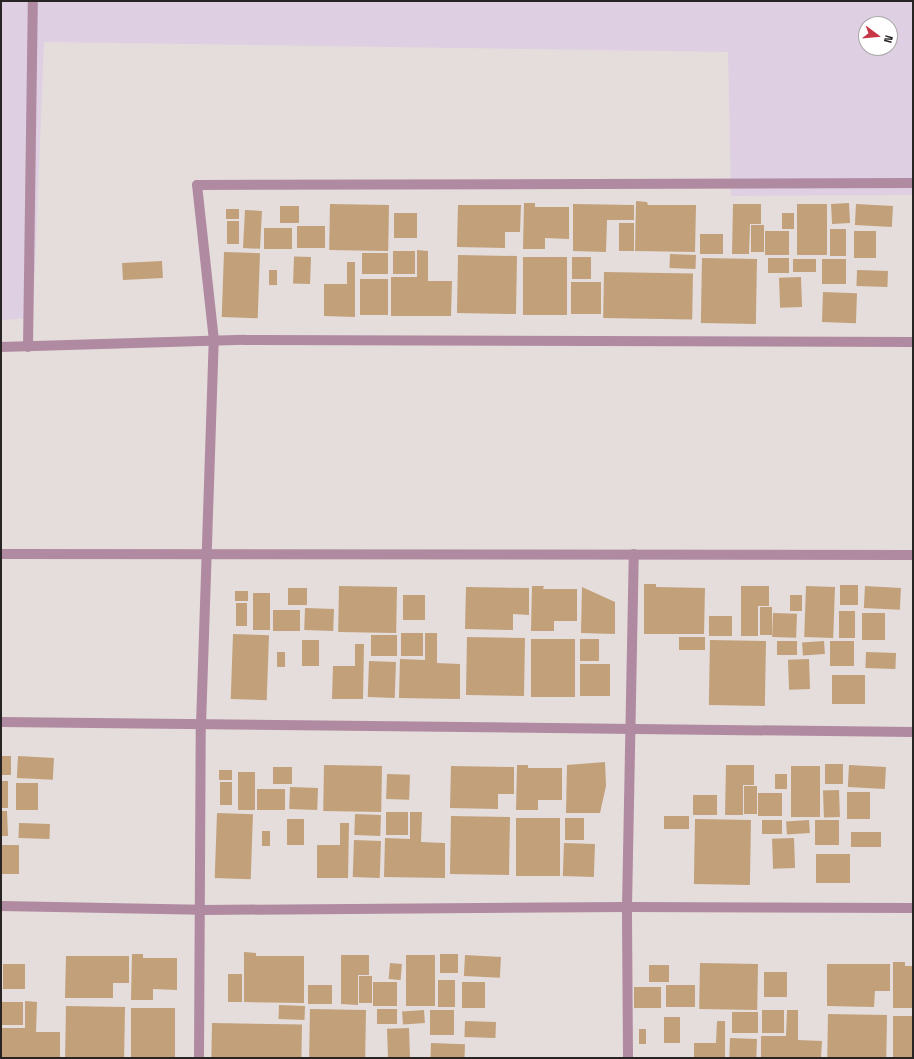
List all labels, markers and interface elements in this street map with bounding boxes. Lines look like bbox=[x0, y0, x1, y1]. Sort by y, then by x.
north arrow bbox=[858, 16, 898, 56]
text: N bbox=[881, 34, 896, 45]

